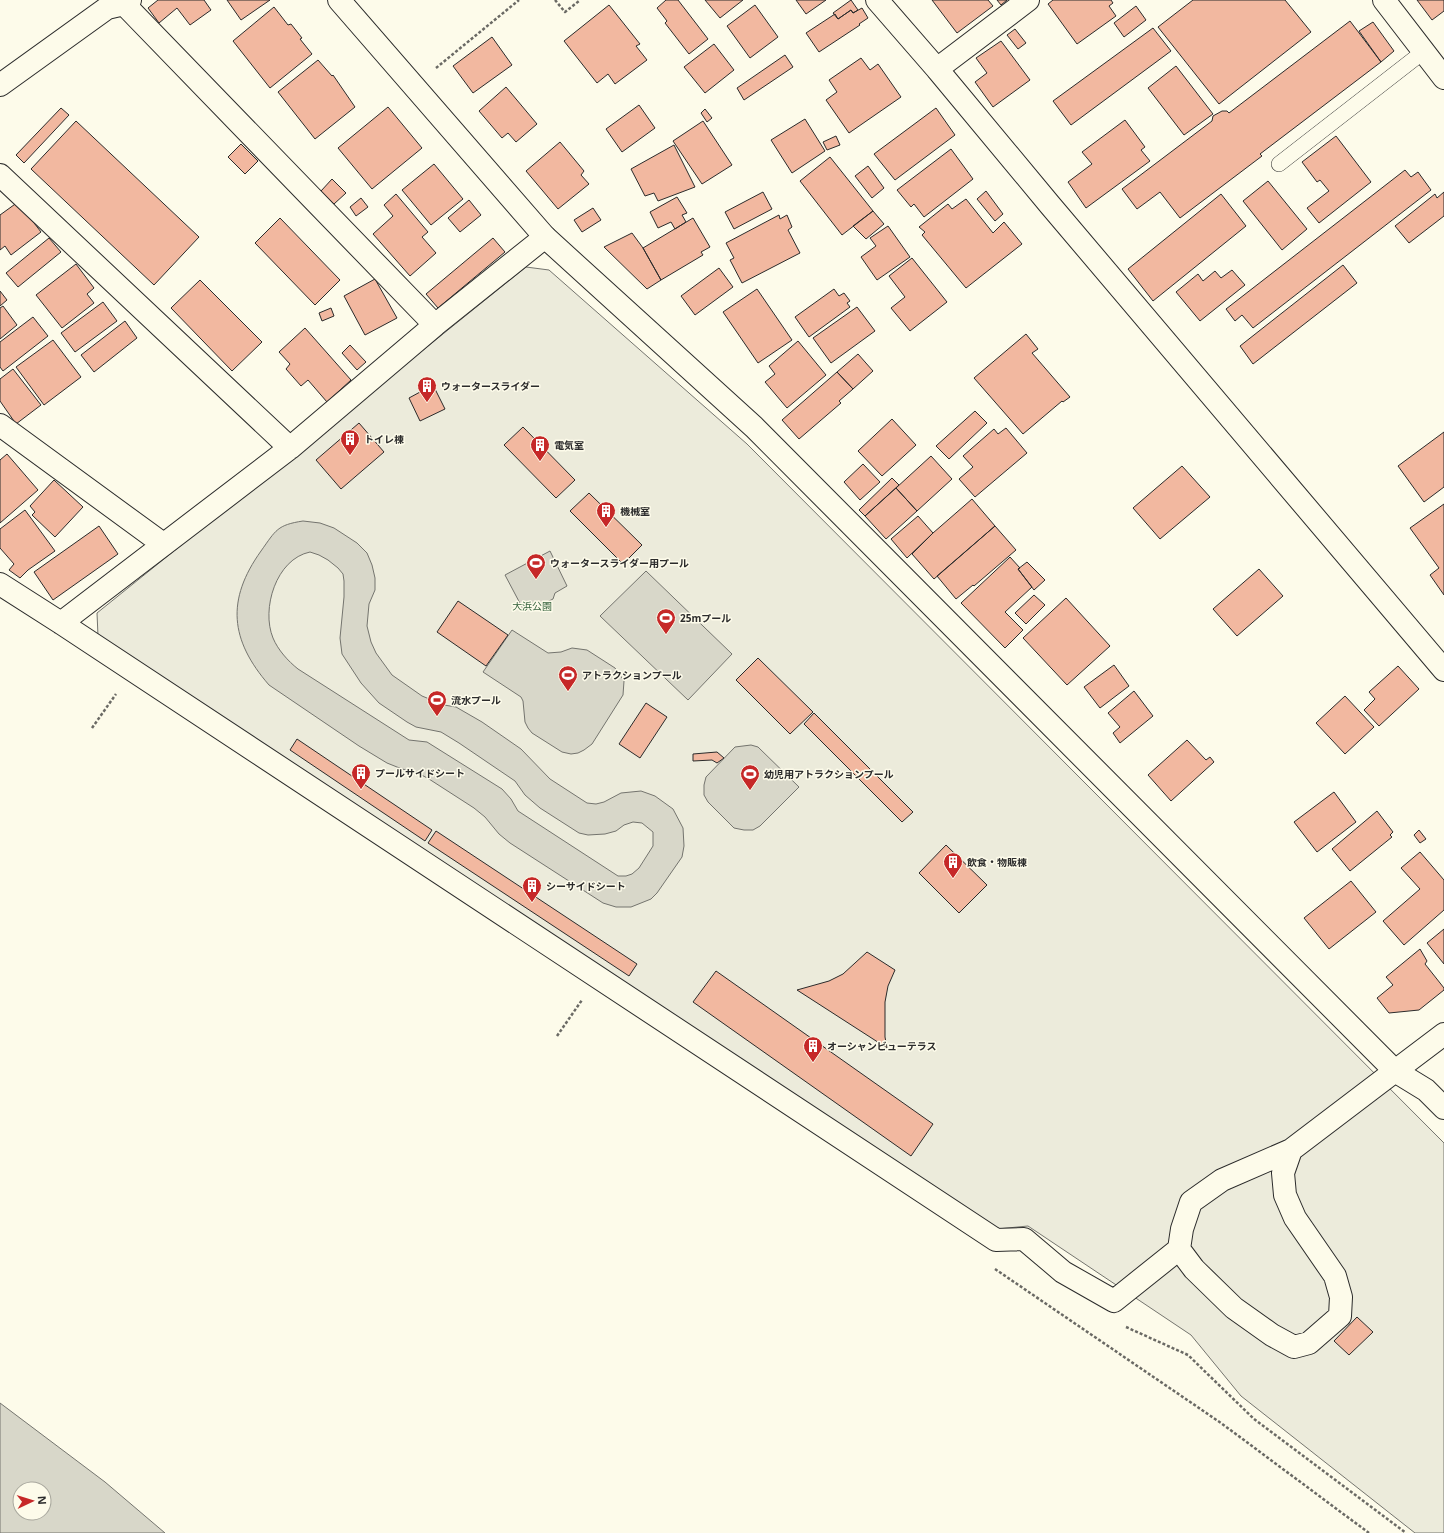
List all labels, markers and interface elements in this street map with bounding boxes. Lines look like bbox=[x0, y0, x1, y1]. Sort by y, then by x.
building icon: ウォータースライダー bbox=[416, 375, 438, 403]
place label: ウォータースライダー bbox=[441, 379, 540, 393]
building icon: トイレ棟 bbox=[339, 428, 361, 456]
place label: トイレ棟 bbox=[364, 432, 404, 446]
building icon: 電気室 bbox=[529, 434, 551, 462]
place label: 電気室 bbox=[554, 438, 584, 452]
building icon: 機械室 bbox=[595, 500, 617, 528]
place label: 機械室 bbox=[620, 504, 650, 518]
sports icon: ウォータースライダー用プール bbox=[525, 552, 547, 580]
place label: ウォータースライダー用プール bbox=[550, 556, 689, 570]
park label: 大浜公園 bbox=[512, 599, 552, 613]
sports icon: 25mプール bbox=[655, 607, 677, 635]
place label: 25mプール bbox=[680, 611, 731, 625]
sports icon: アトラクションプール bbox=[557, 664, 579, 692]
place label: アトラクションプール bbox=[582, 668, 682, 682]
sports icon: 流水プール bbox=[426, 689, 448, 717]
place label: 流水プール bbox=[451, 693, 501, 707]
building icon: プールサイドシート bbox=[350, 762, 372, 790]
sports icon: 幼児用アトラクションプール bbox=[739, 763, 761, 791]
place label: プールサイドシート bbox=[375, 766, 465, 780]
place label: 幼児用アトラクションプール bbox=[764, 767, 894, 781]
building icon: 飲食・物販棟 bbox=[942, 851, 964, 879]
place label: 飲食・物販棟 bbox=[967, 855, 1027, 869]
building icon: シーサイドシート bbox=[521, 875, 543, 903]
place label: シーサイドシート bbox=[546, 879, 626, 893]
building icon: オーシャンビューテラス bbox=[802, 1035, 824, 1063]
place label: オーシャンビューテラス bbox=[827, 1039, 937, 1053]
north arrow bbox=[12, 1481, 52, 1521]
text: N bbox=[35, 1495, 50, 1505]

